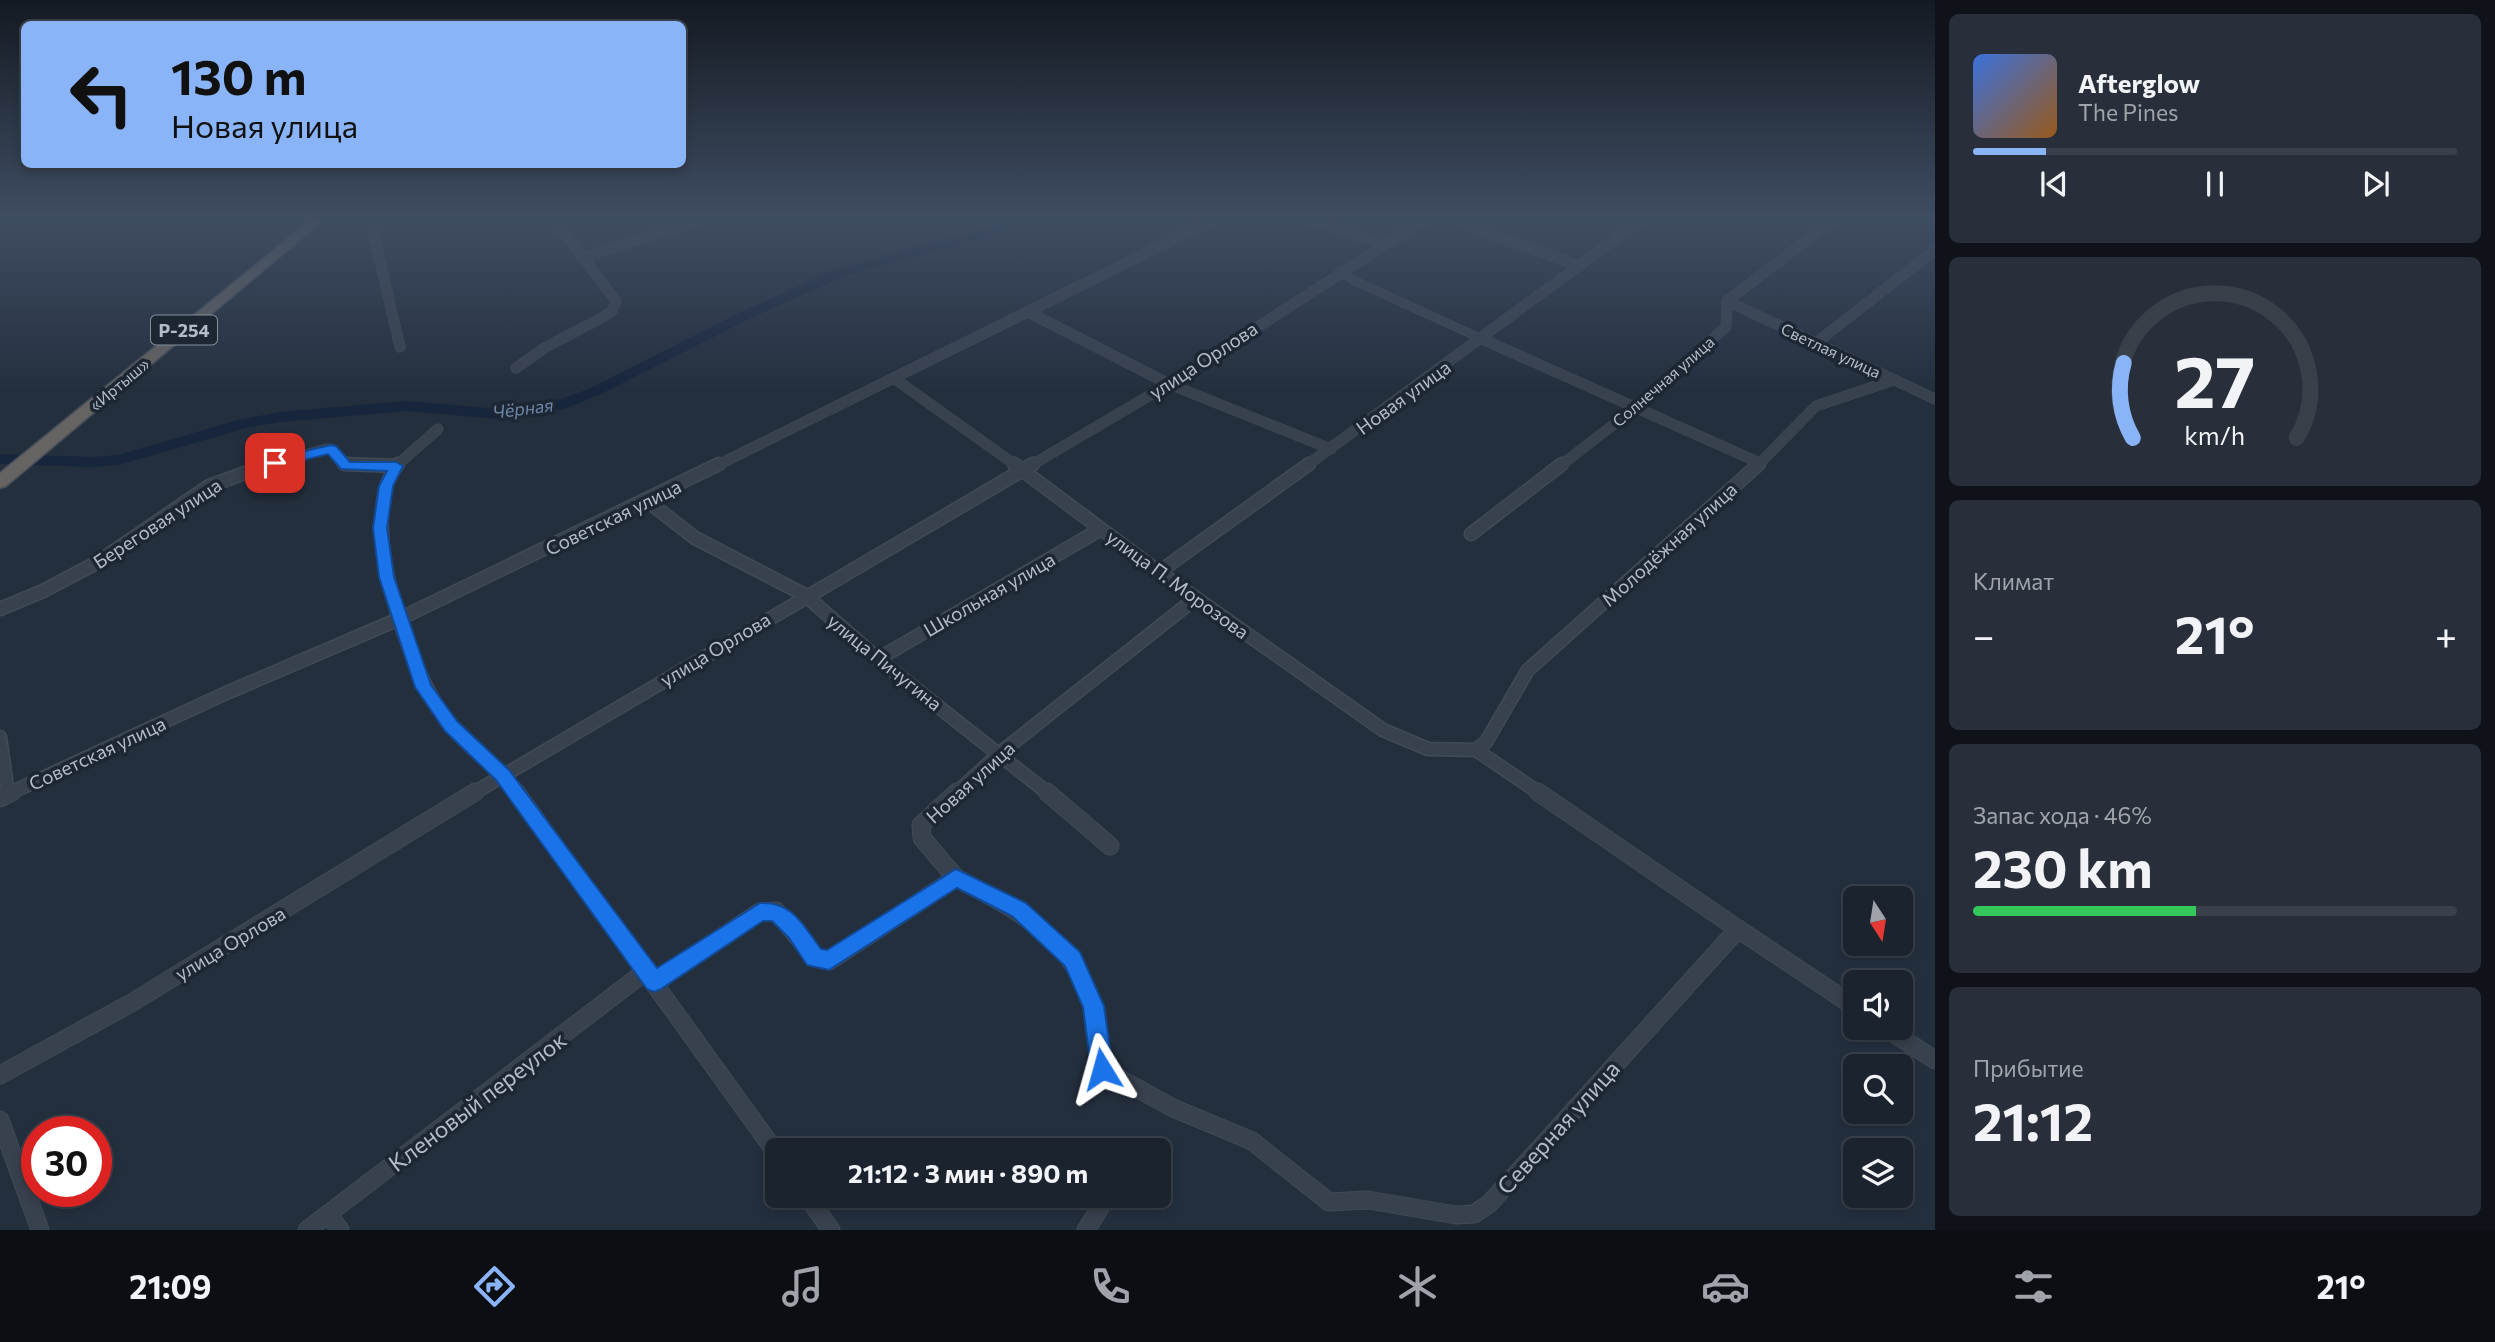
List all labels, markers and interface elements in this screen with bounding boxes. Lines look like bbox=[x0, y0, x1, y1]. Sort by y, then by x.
text: 130 m bbox=[171, 45, 306, 105]
icon: left bbox=[56, 49, 147, 140]
text: Afterglow bbox=[2078, 67, 2200, 98]
text: The Pines bbox=[2078, 98, 2179, 126]
text: Новая улица bbox=[171, 105, 358, 145]
icon: previous bbox=[2035, 165, 2073, 203]
icon: pause bbox=[2196, 165, 2234, 203]
icon: next bbox=[2357, 165, 2395, 203]
road number: Р-254 bbox=[151, 316, 217, 344]
street label: улица Орлова bbox=[1145, 316, 1261, 404]
street label: Светлая улица bbox=[1778, 319, 1884, 381]
street label: Солнечная улица bbox=[1608, 332, 1718, 430]
text: 27 bbox=[2175, 334, 2255, 423]
street label: «Иртыш» bbox=[85, 354, 153, 414]
street label: Новая улица bbox=[1351, 355, 1455, 439]
water label: Чёрная bbox=[491, 393, 555, 423]
text: km/h bbox=[2185, 420, 2245, 450]
pin bbox=[245, 433, 305, 493]
icon: arrive bbox=[256, 444, 294, 482]
street label: Береговая улица bbox=[89, 473, 225, 573]
street label: Советская улица bbox=[541, 474, 685, 560]
street label: Молодёжная улица bbox=[1597, 477, 1741, 611]
street label: улица П. Морозова bbox=[1102, 525, 1254, 643]
street label: Школьная улица bbox=[919, 547, 1059, 641]
text: Климат bbox=[1973, 567, 2054, 595]
text: 21° bbox=[2175, 601, 2254, 665]
street label: улица Орлова bbox=[656, 607, 774, 691]
street label: улица Пичугина bbox=[823, 609, 947, 715]
text: − bbox=[1973, 611, 1995, 658]
text: + bbox=[2435, 611, 2457, 658]
street label: Советская улица bbox=[25, 711, 169, 795]
street label: Новая улица bbox=[921, 736, 1019, 828]
text: Запас хода · 46% bbox=[1973, 801, 2152, 829]
text: 230 km bbox=[1973, 835, 2153, 899]
north arrow bbox=[1843, 886, 1913, 956]
map controls bbox=[1843, 886, 1913, 1208]
street label: улица Орлова bbox=[171, 901, 289, 985]
button: sound bbox=[1843, 970, 1913, 1040]
street label: Кленовый переулок bbox=[383, 1025, 571, 1177]
position arrow bbox=[1065, 1032, 1139, 1106]
street label: Северная улица bbox=[1491, 1054, 1625, 1200]
button: search bbox=[1843, 1054, 1913, 1124]
text: Прибытие bbox=[1973, 1054, 2084, 1082]
text: 21:12 bbox=[1973, 1088, 2093, 1152]
speed limit sign: 30 bbox=[21, 1116, 112, 1207]
button: layers bbox=[1843, 1138, 1913, 1208]
text: 21:12 · 3 мин · 890 m bbox=[848, 1157, 1088, 1188]
icon: directions bbox=[470, 1262, 519, 1311]
icon: music bbox=[778, 1262, 827, 1311]
icon: phone bbox=[1086, 1262, 1135, 1311]
icon: climate bbox=[1393, 1262, 1442, 1311]
icon: car bbox=[1701, 1262, 1750, 1311]
icon: filters bbox=[2009, 1262, 2058, 1311]
text: 21:09 bbox=[129, 1266, 212, 1306]
text: 21° bbox=[2317, 1266, 2366, 1306]

